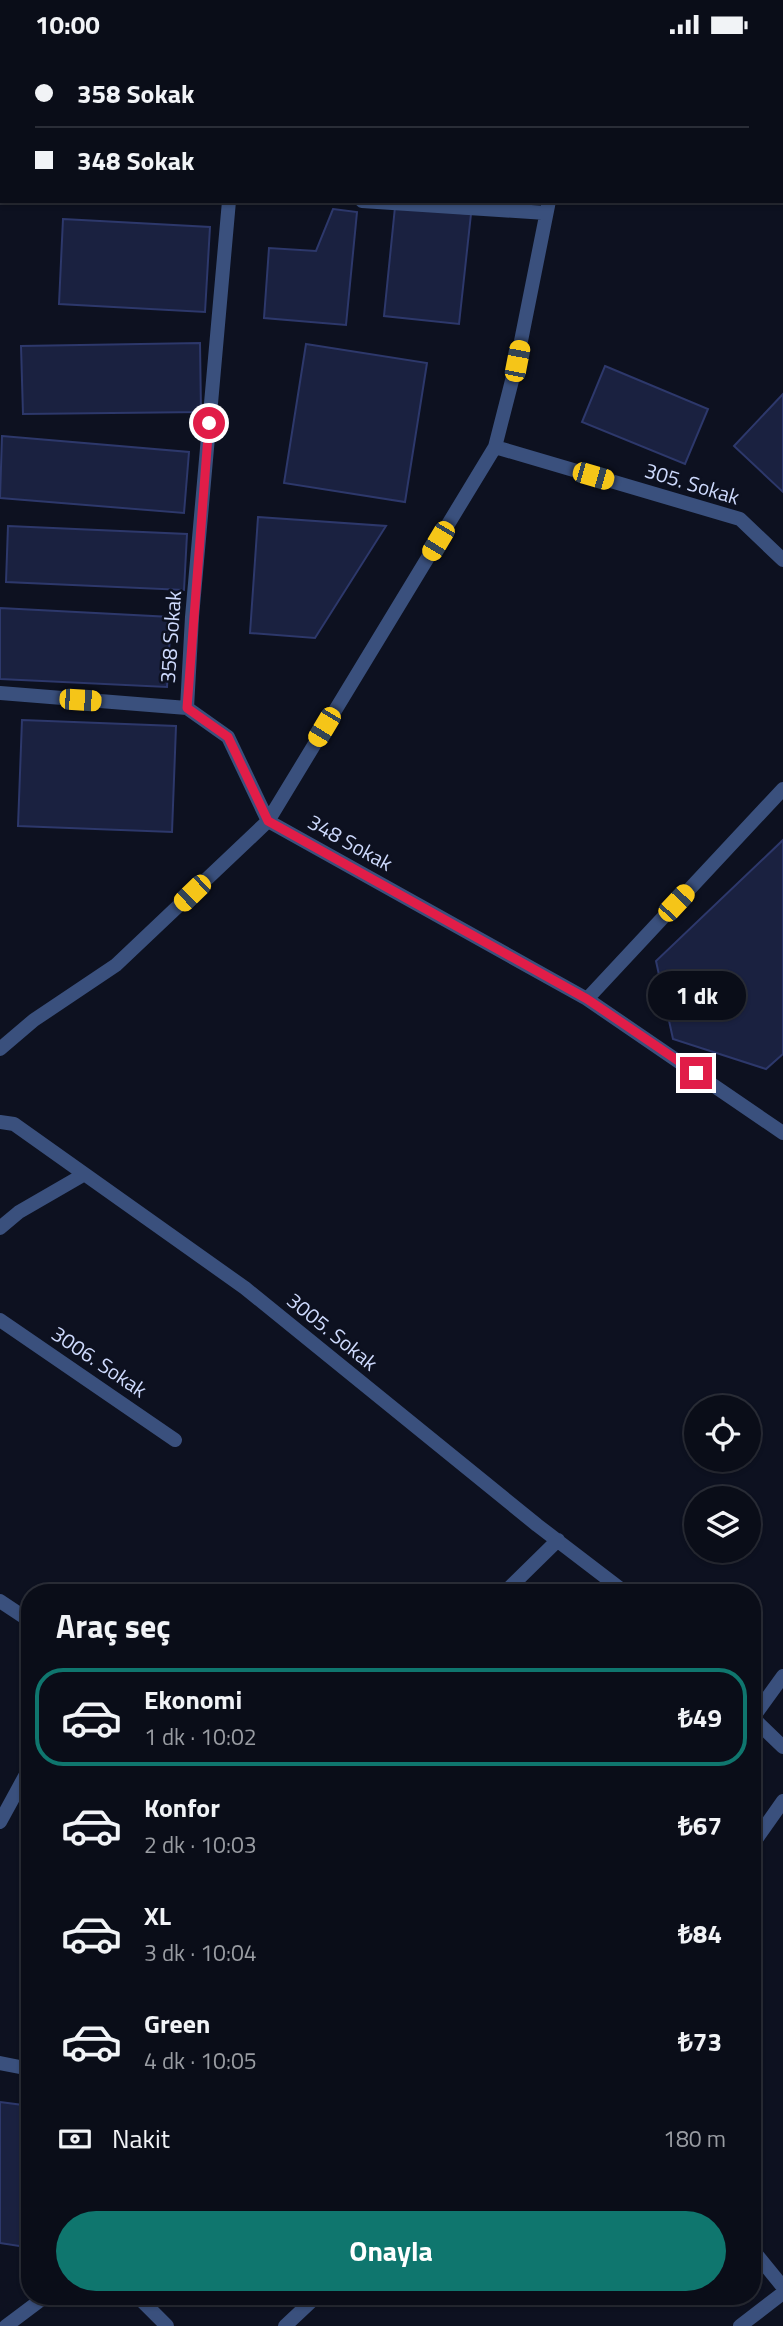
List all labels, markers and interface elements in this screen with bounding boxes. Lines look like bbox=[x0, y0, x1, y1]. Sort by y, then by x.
text: 10:00 bbox=[35, 5, 100, 44]
text: 358 Sokak bbox=[77, 74, 194, 113]
text: 348 Sokak bbox=[77, 141, 194, 180]
car bbox=[503, 338, 532, 384]
route start bbox=[193, 407, 225, 439]
street label: 305. Sokak bbox=[641, 453, 744, 513]
car bbox=[570, 460, 617, 492]
car bbox=[419, 518, 458, 564]
street label: 358 Sokak bbox=[151, 589, 189, 684]
car bbox=[59, 688, 102, 712]
car bbox=[305, 704, 344, 750]
street label: 348 Sokak bbox=[302, 806, 399, 879]
car bbox=[170, 871, 215, 915]
car bbox=[654, 880, 699, 926]
callout: 1 dk bbox=[647, 971, 745, 1021]
text: 1 dk bbox=[676, 978, 718, 1013]
route end bbox=[680, 1057, 712, 1089]
street label: 3005. Sokak bbox=[280, 1284, 385, 1378]
street label: 3006. Sokak bbox=[45, 1317, 154, 1405]
map controls bbox=[684, 1395, 761, 1563]
button: locate bbox=[684, 1395, 761, 1472]
button: layers bbox=[684, 1486, 761, 1563]
text: Araç seç bbox=[56, 1602, 171, 1650]
text: Ekonomi bbox=[144, 1680, 242, 1719]
icon: car bbox=[60, 1686, 123, 1749]
text: ₺49 bbox=[678, 1698, 722, 1737]
text: 1 dk · 10:02 bbox=[144, 1719, 257, 1754]
text: Konfor bbox=[144, 1788, 220, 1827]
icon: car bbox=[60, 1794, 123, 1857]
text: ₺67 bbox=[678, 1806, 722, 1845]
text: 2 dk · 10:03 bbox=[144, 1827, 257, 1862]
text: XL bbox=[144, 1896, 171, 1935]
icon: car bbox=[60, 1902, 123, 1965]
text: ₺84 bbox=[678, 1914, 722, 1953]
text: 3 dk · 10:04 bbox=[144, 1935, 257, 1970]
text: Green bbox=[144, 2004, 210, 2043]
icon: car bbox=[60, 2010, 123, 2073]
text: ₺73 bbox=[678, 2022, 722, 2061]
text: 4 dk · 10:05 bbox=[144, 2043, 257, 2078]
text: Nakit bbox=[112, 2119, 170, 2158]
icon: cash bbox=[56, 2120, 94, 2158]
text: 180 m bbox=[663, 2121, 726, 2156]
button: Onayla bbox=[56, 2211, 726, 2291]

